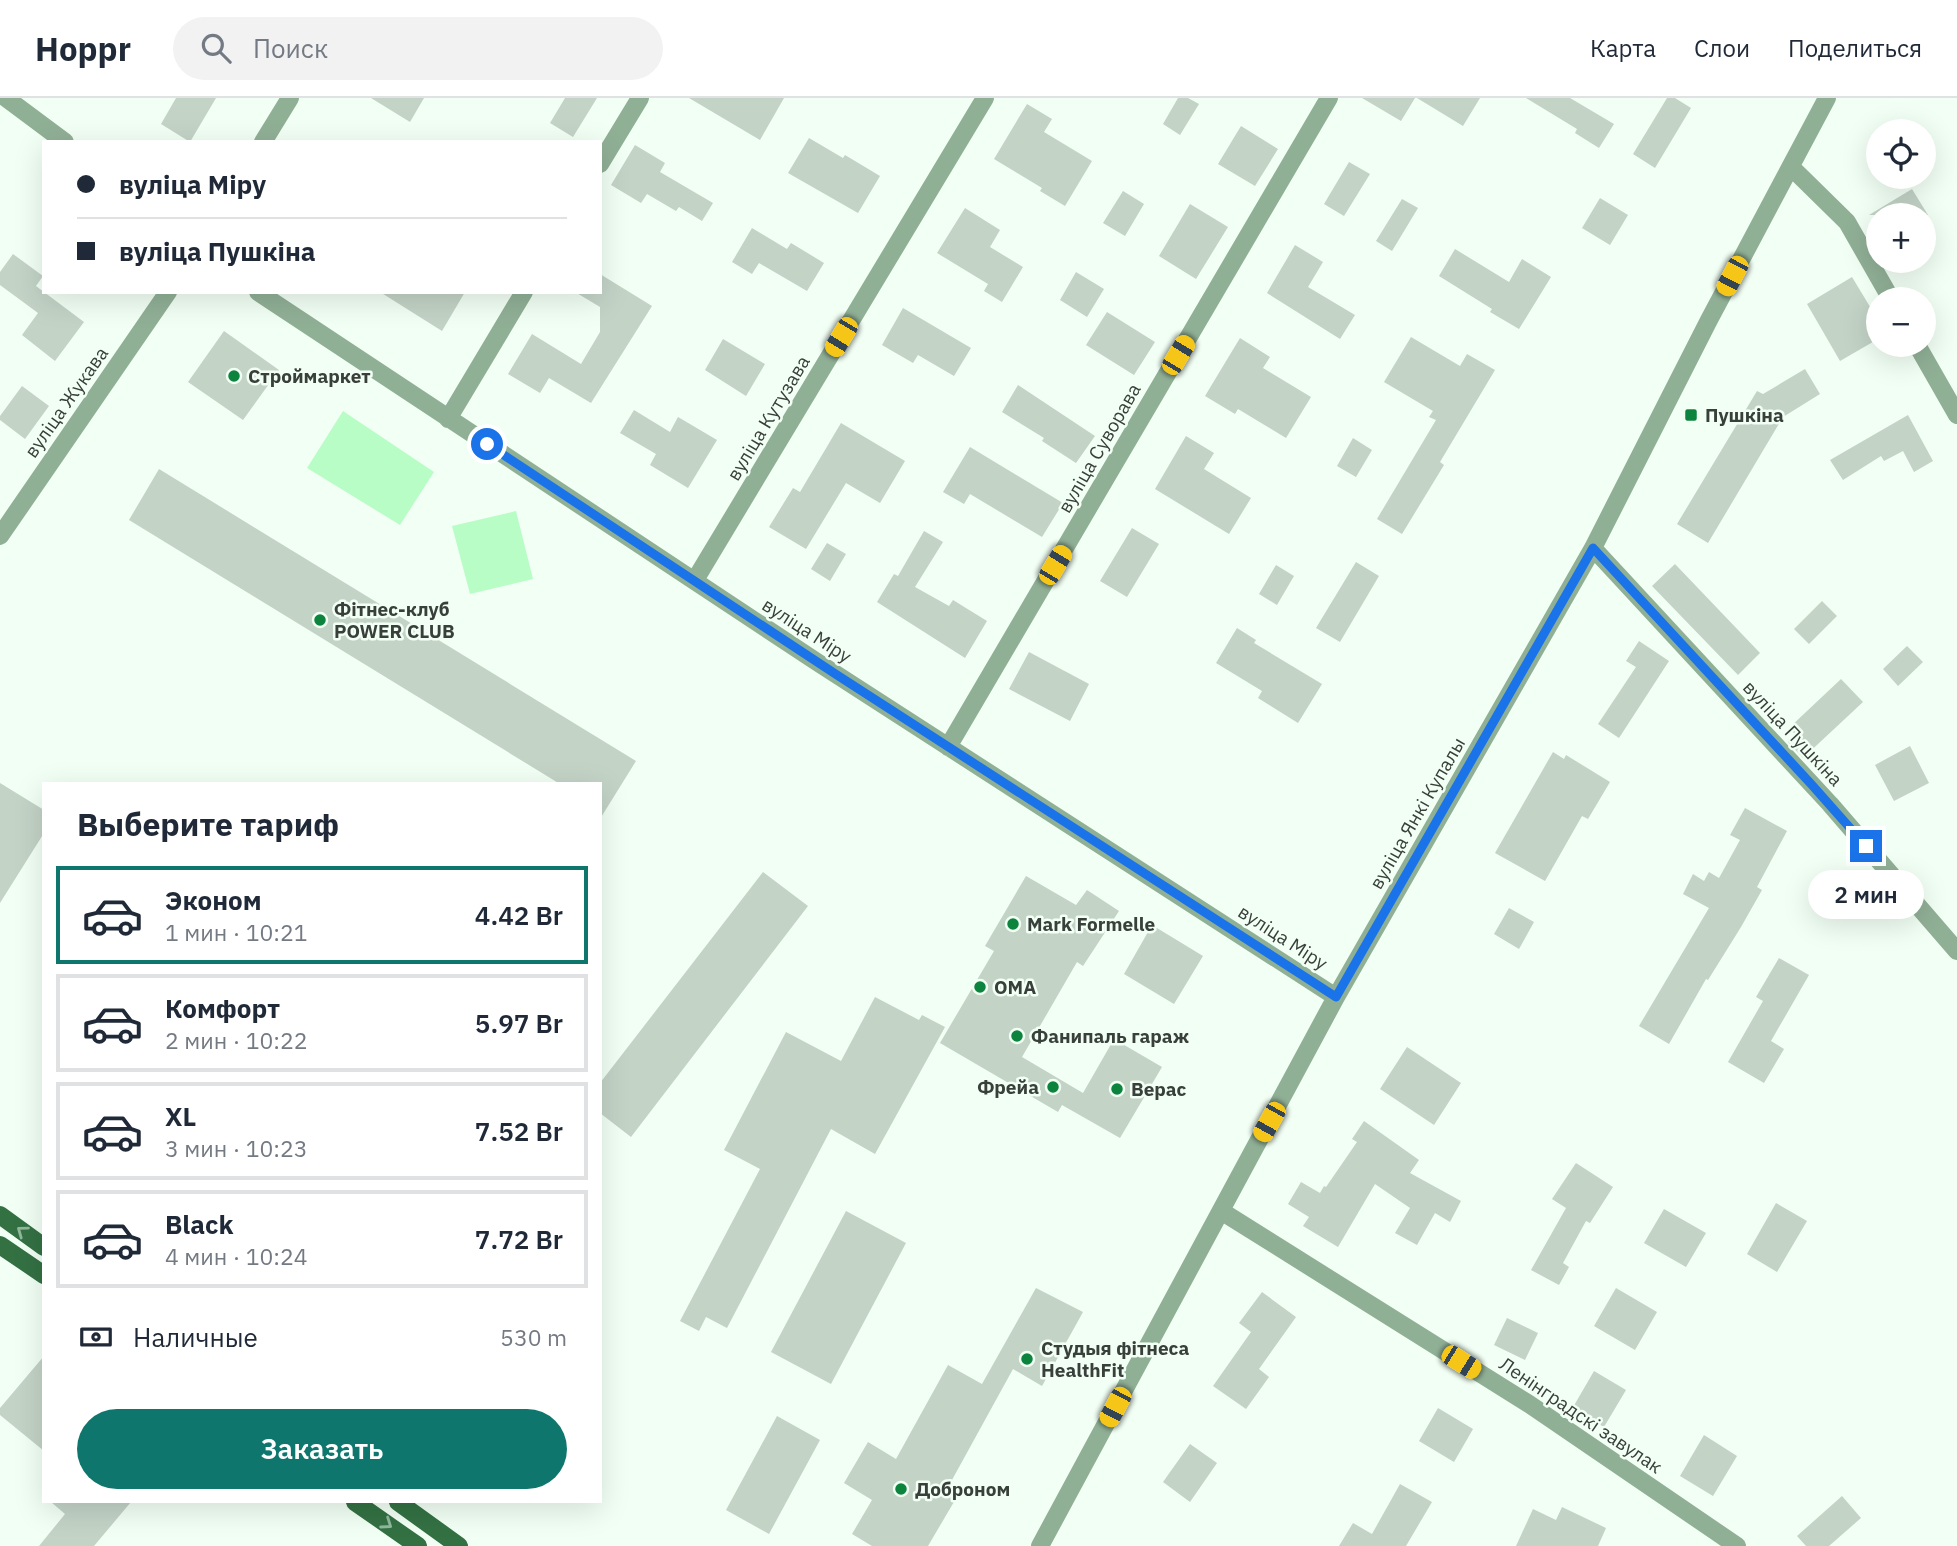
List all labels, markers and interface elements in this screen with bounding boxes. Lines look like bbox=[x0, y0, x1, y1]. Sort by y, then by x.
search box bbox=[173, 17, 663, 80]
text: Hoppr bbox=[35, 27, 131, 70]
icon: search bbox=[197, 29, 235, 67]
text: Поиск bbox=[253, 31, 328, 65]
text: Карта bbox=[1590, 32, 1656, 64]
text: Слои bbox=[1694, 32, 1750, 64]
text: Поделиться bbox=[1788, 32, 1922, 64]
map controls bbox=[1866, 119, 1936, 357]
button: locate bbox=[1866, 119, 1936, 189]
text: вуліца Міру bbox=[119, 167, 266, 201]
button: + bbox=[1866, 203, 1936, 273]
text: вуліца Пушкіна bbox=[119, 234, 316, 268]
car bbox=[1713, 253, 1752, 299]
button: − bbox=[1866, 287, 1936, 357]
car bbox=[822, 314, 861, 360]
car bbox=[1159, 332, 1198, 378]
street label: вуліца Жукава bbox=[19, 342, 113, 462]
street label: вуліца Кутузава bbox=[721, 351, 815, 485]
place label: Строймаркет bbox=[248, 364, 371, 388]
marker: Строймаркет bbox=[226, 368, 242, 384]
street label: вуліца Суворава bbox=[1052, 379, 1146, 517]
place label: Пушкіна bbox=[1705, 403, 1784, 427]
marker: Пушкіна bbox=[1683, 407, 1699, 423]
route start bbox=[471, 428, 503, 460]
car bbox=[1036, 542, 1075, 588]
street label: вуліца Міру bbox=[758, 592, 857, 668]
place label: Фітнес-клуб POWER CLUB bbox=[334, 597, 455, 643]
marker: Фітнес-клуб POWER CLUB bbox=[312, 612, 328, 628]
street label: вуліца Пушкіна bbox=[1738, 675, 1848, 791]
street label: вуліца Янкі Купалы bbox=[1364, 733, 1470, 893]
text: Выберите тариф bbox=[77, 803, 339, 845]
route end bbox=[1850, 830, 1882, 862]
callout: 2 мин bbox=[1808, 870, 1924, 920]
text: 2 мин bbox=[1834, 879, 1898, 909]
text: Эконом bbox=[165, 883, 262, 917]
icon: car bbox=[81, 884, 144, 947]
text: 4.42 Br bbox=[475, 898, 563, 932]
street label: вуліца Міру bbox=[1234, 899, 1333, 975]
place label: Mark Formelle bbox=[1027, 912, 1155, 936]
marker: Mark Formelle bbox=[1005, 916, 1021, 932]
text: 1 мин · 10:21 bbox=[165, 917, 308, 947]
place label: ОМА bbox=[994, 975, 1036, 999]
marker: ОМА bbox=[972, 979, 988, 995]
text: Комфорт bbox=[165, 991, 280, 1025]
icon: car bbox=[81, 992, 144, 1055]
text: 5.97 Br bbox=[475, 1006, 563, 1040]
place label: Фанипаль гараж bbox=[1031, 1024, 1189, 1048]
text: 2 мин · 10:22 bbox=[165, 1025, 308, 1055]
marker: Фанипаль гараж bbox=[1009, 1028, 1025, 1044]
place label: Фрейа bbox=[977, 1075, 1039, 1099]
place label: Верас bbox=[1131, 1077, 1187, 1101]
marker: Фрейа bbox=[1045, 1079, 1061, 1095]
marker: Верас bbox=[1109, 1081, 1125, 1097]
text: XL bbox=[165, 1099, 196, 1133]
car bbox=[1250, 1099, 1289, 1145]
icon: car bbox=[81, 1100, 144, 1163]
text: 7.52 Br bbox=[475, 1114, 563, 1148]
text: 3 мин · 10:23 bbox=[165, 1133, 308, 1163]
text: Black bbox=[165, 1207, 233, 1241]
icon: car bbox=[81, 1208, 144, 1271]
text: 7.72 Br bbox=[475, 1222, 563, 1256]
one-way arrow bbox=[17, 1227, 30, 1239]
text: 4 мин · 10:24 bbox=[165, 1241, 308, 1271]
icon: cash bbox=[77, 1318, 115, 1356]
text: Наличные bbox=[133, 1320, 258, 1354]
text: 530 m bbox=[500, 1322, 567, 1352]
place label: Студыя фітнеса HealthFit bbox=[1041, 1336, 1189, 1382]
car bbox=[1438, 1342, 1485, 1382]
marker: Студыя фітнеса HealthFit bbox=[1019, 1351, 1035, 1367]
street label: Ленінградскі завулак bbox=[1495, 1352, 1667, 1478]
car bbox=[1096, 1384, 1135, 1430]
button: Заказать bbox=[77, 1409, 567, 1489]
place label: Доброном bbox=[915, 1477, 1010, 1501]
marker: Доброном bbox=[893, 1481, 909, 1497]
one-way arrow bbox=[379, 1516, 392, 1528]

